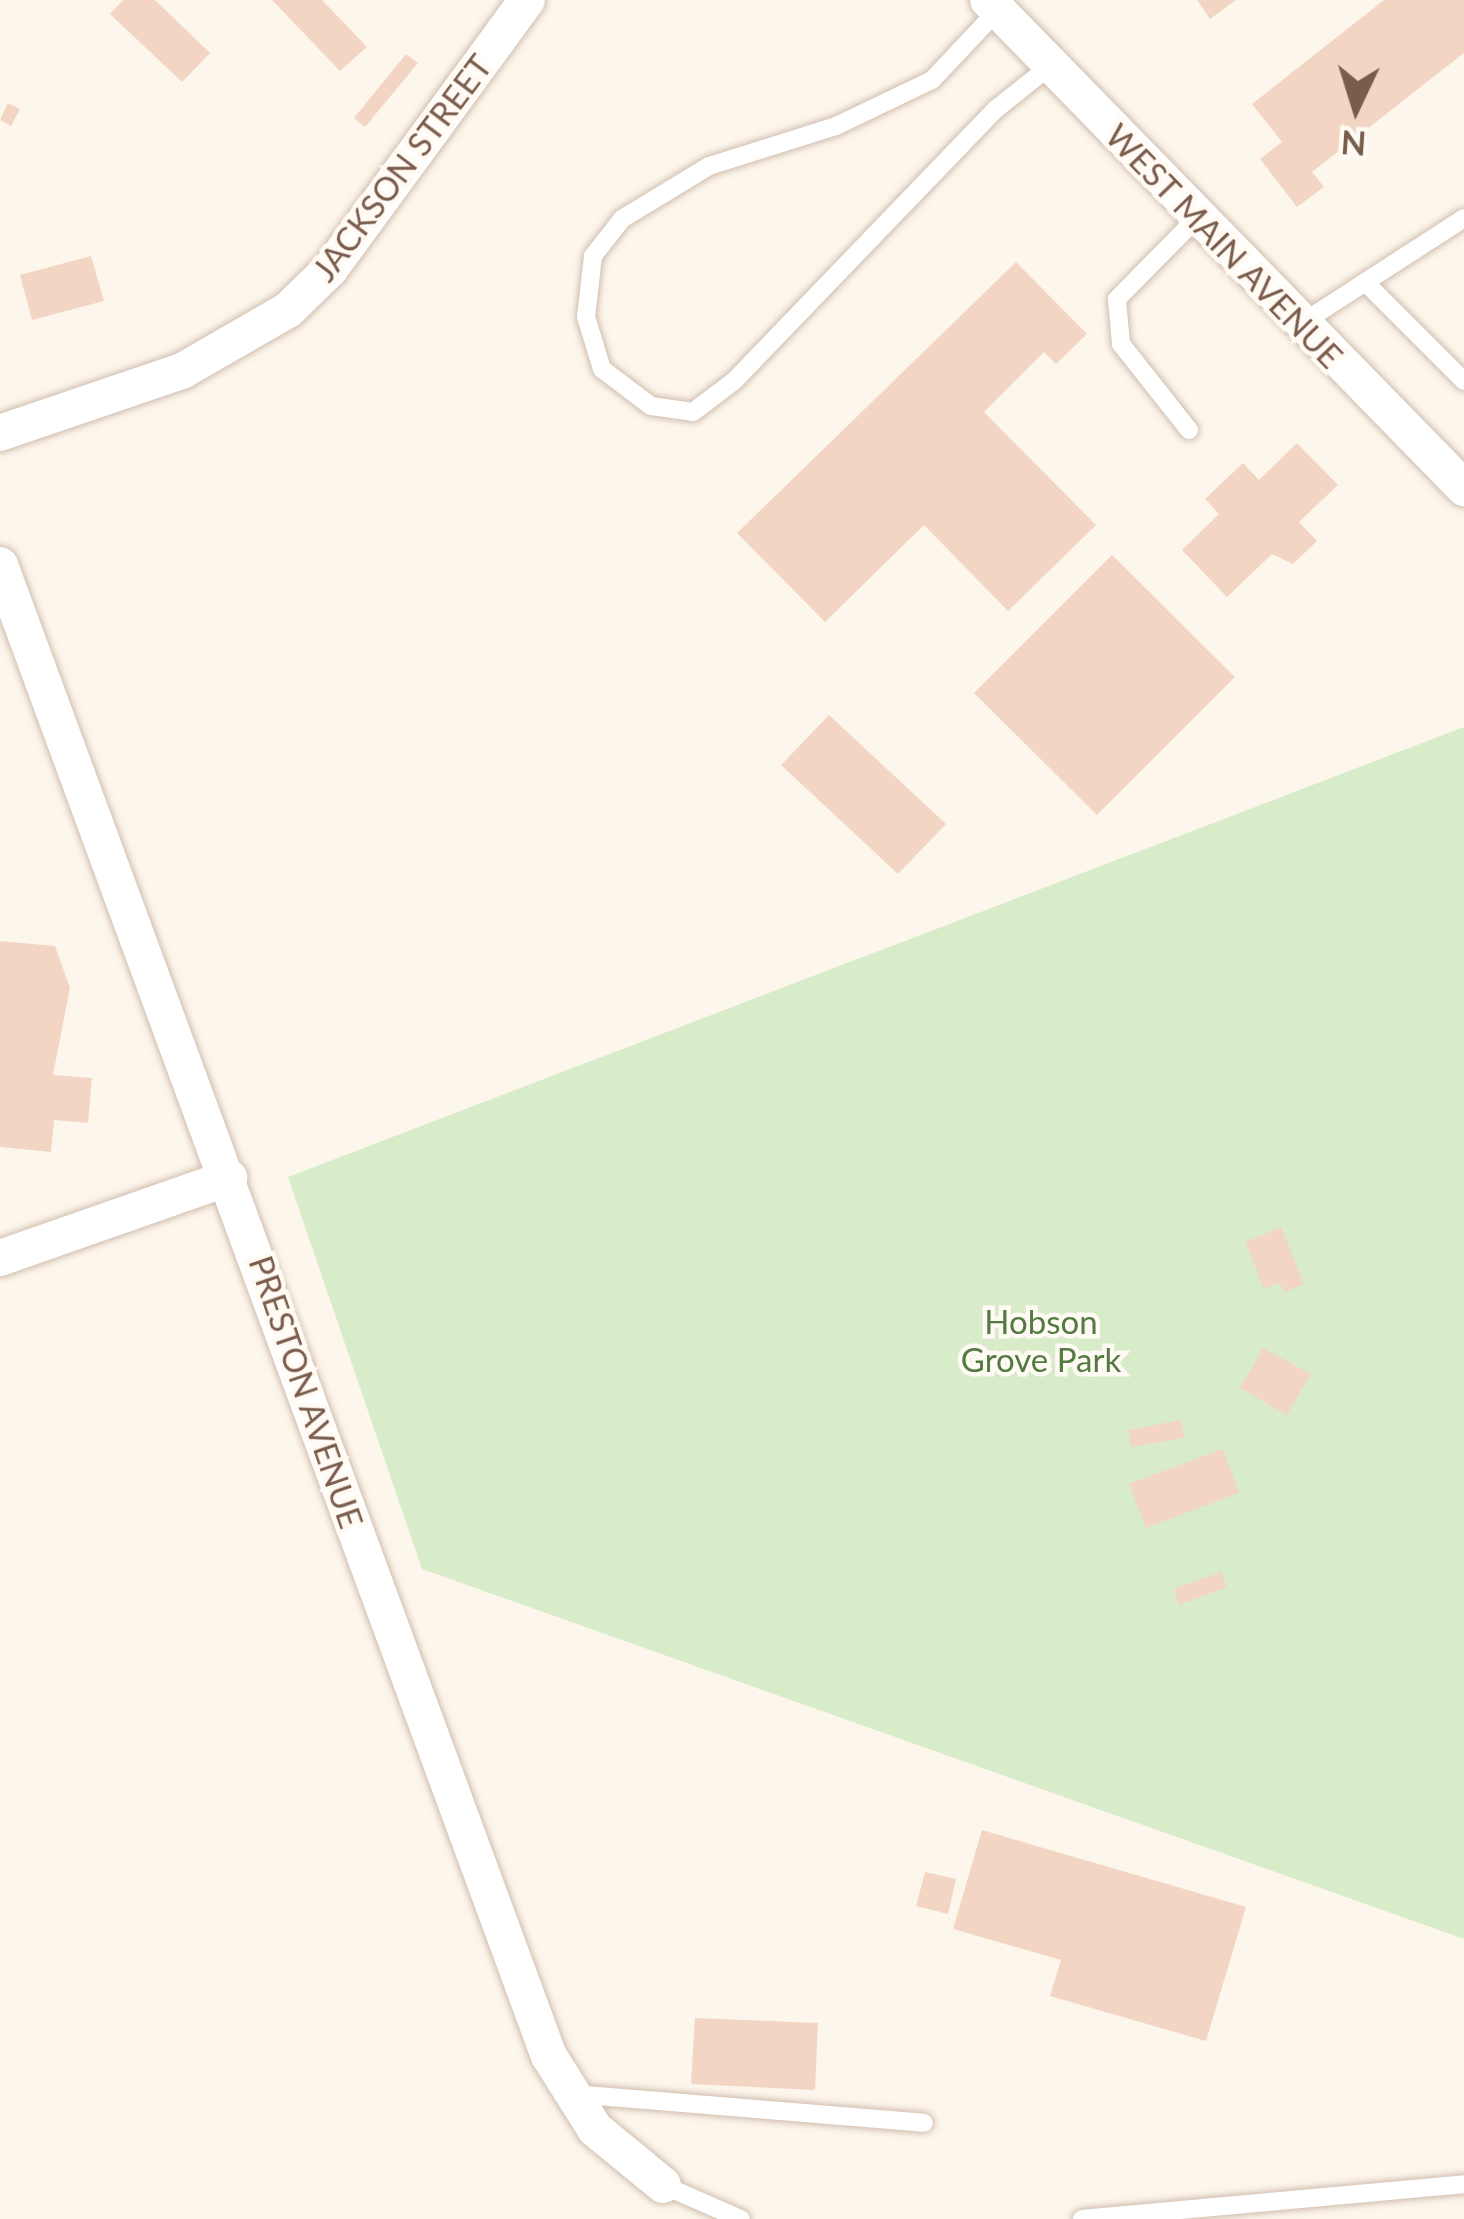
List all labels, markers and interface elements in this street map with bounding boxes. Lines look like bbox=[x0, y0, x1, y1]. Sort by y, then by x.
street label: JACKSON STREET bbox=[304, 47, 500, 289]
north arrow bbox=[1296, 48, 1416, 168]
street label: WEST MAIN AVENUE bbox=[1097, 115, 1351, 377]
text: N bbox=[1339, 123, 1368, 165]
street label: PRESTON AVENUE bbox=[241, 1250, 371, 1534]
park label: Hobson Grove Park bbox=[961, 1302, 1121, 1380]

